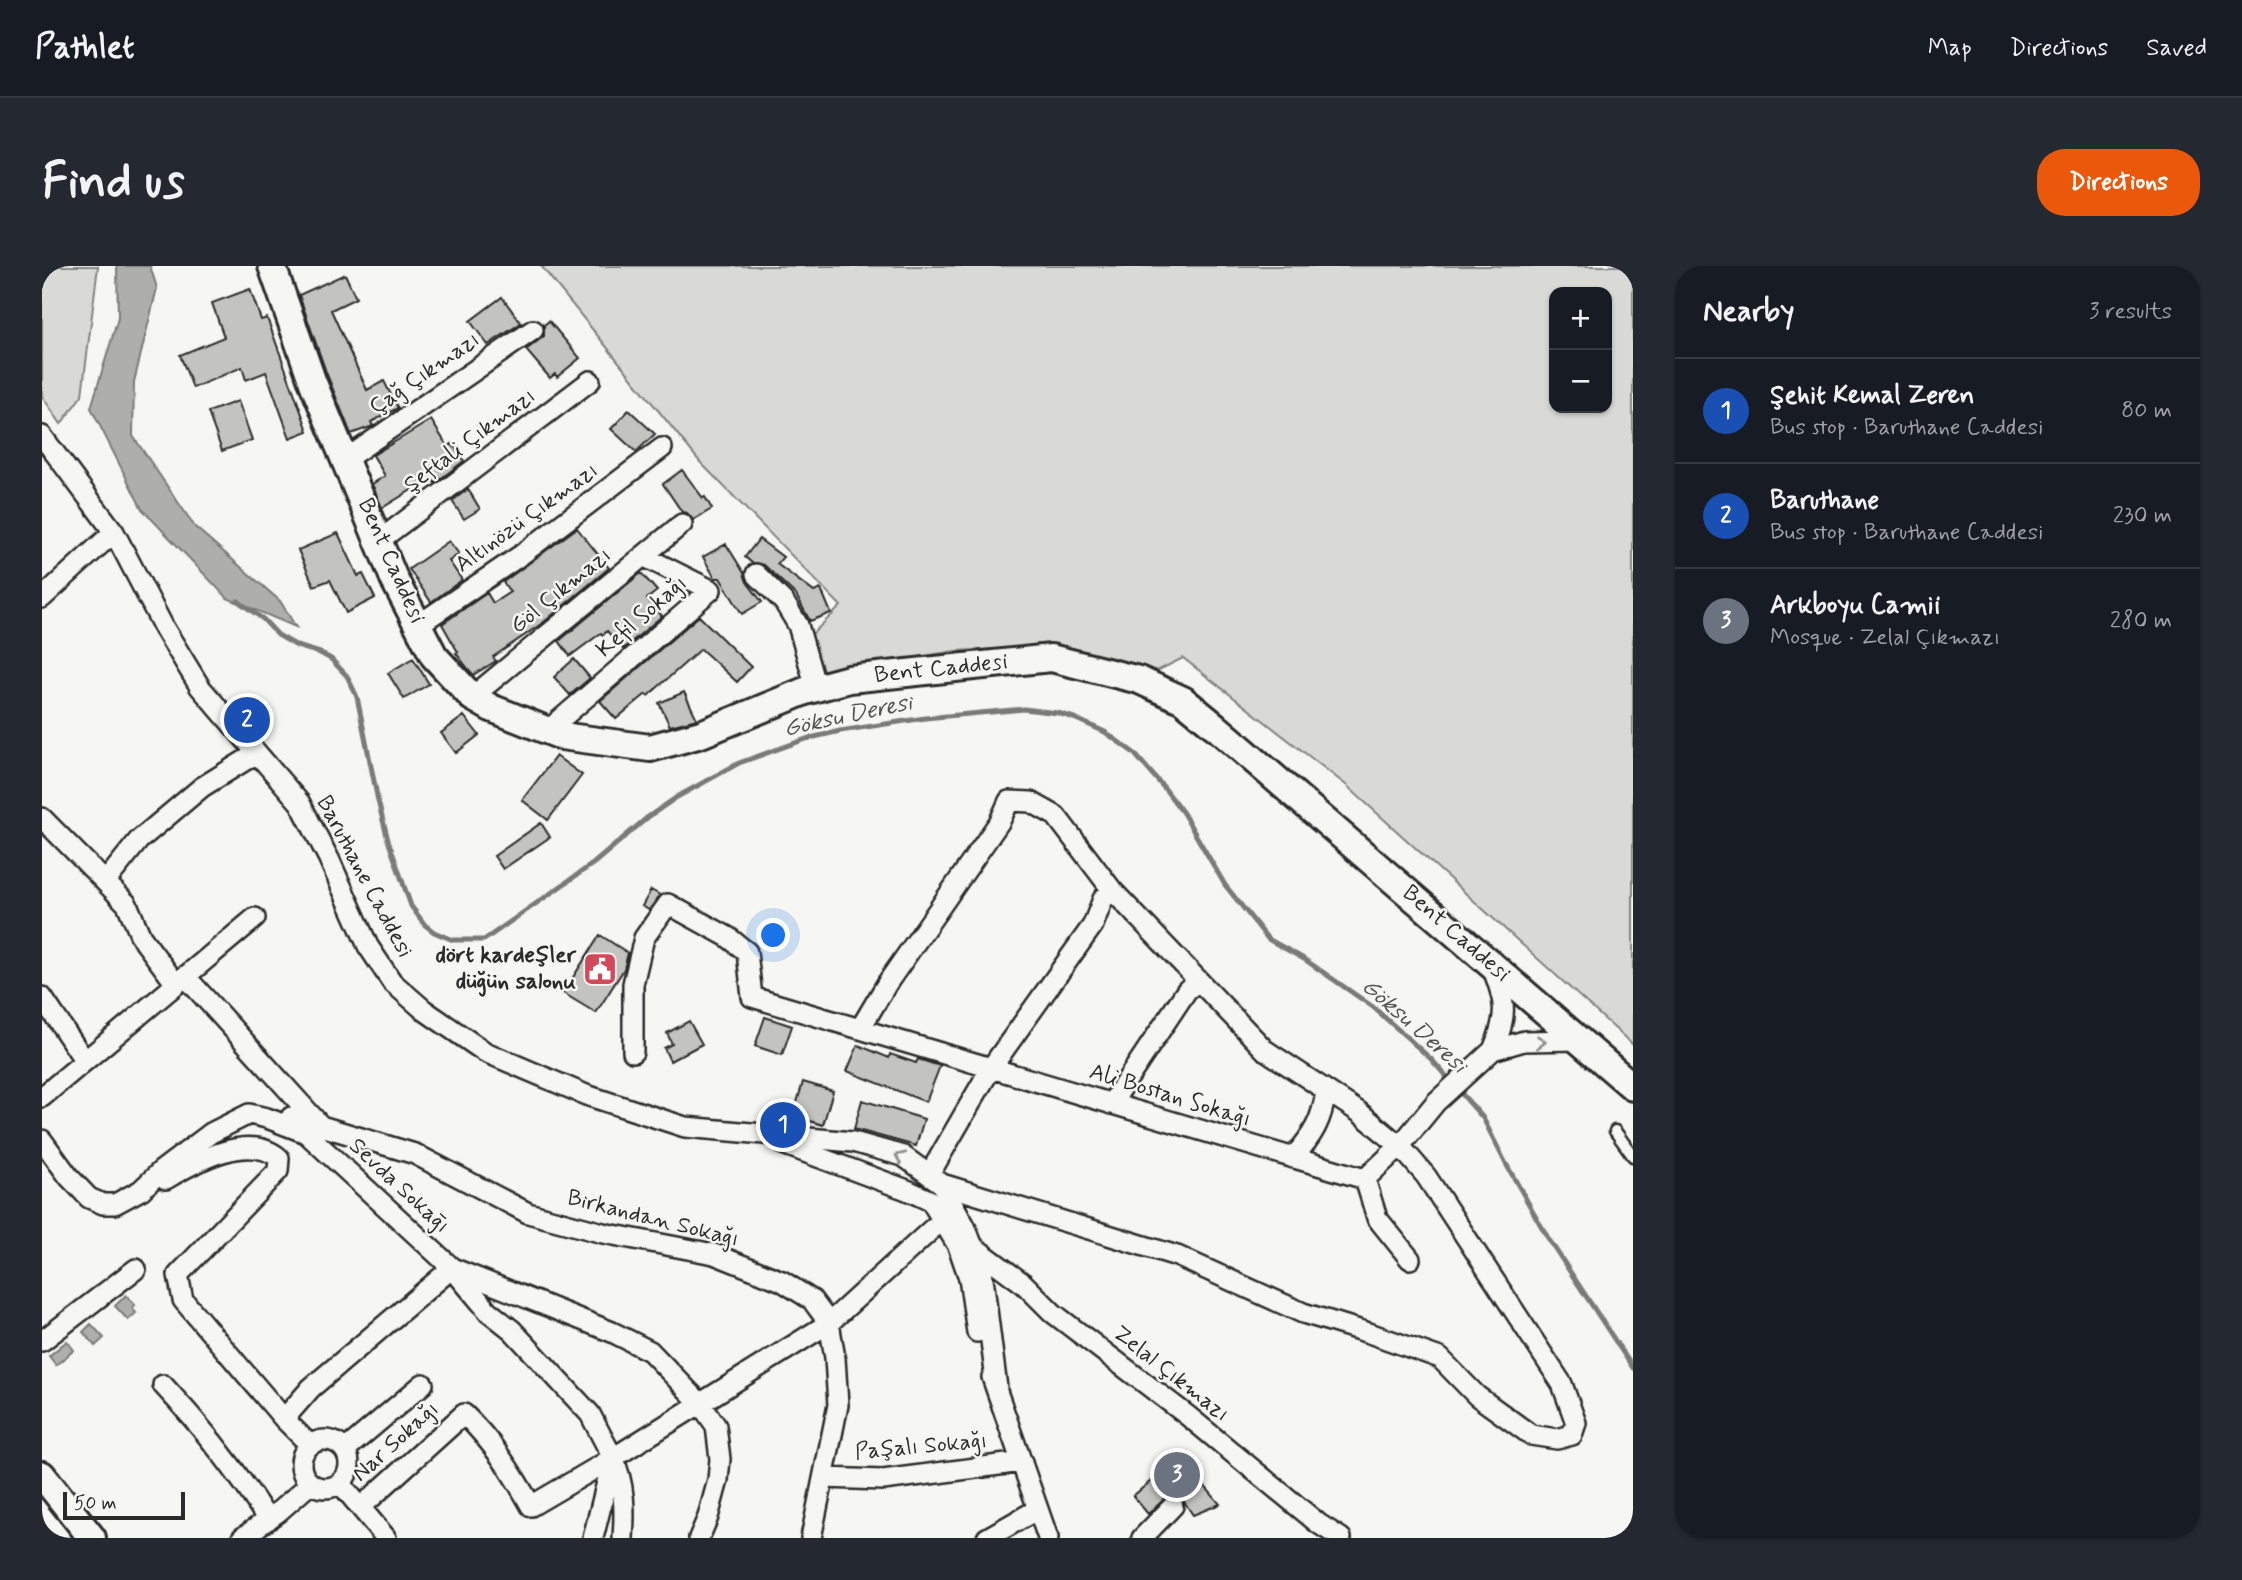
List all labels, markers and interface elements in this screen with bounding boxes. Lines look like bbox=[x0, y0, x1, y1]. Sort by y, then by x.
text: Pathlet bbox=[35, 26, 135, 70]
text: Map bbox=[1928, 33, 1972, 64]
text: Directions bbox=[2010, 33, 2108, 64]
text: Saved bbox=[2146, 33, 2207, 64]
button: Directions bbox=[2037, 149, 2200, 216]
text: Find us bbox=[42, 150, 185, 215]
map controls bbox=[1549, 287, 1612, 413]
button: + bbox=[1549, 287, 1612, 350]
text: Nearby bbox=[1703, 292, 1794, 331]
text: 3 results bbox=[2089, 297, 2172, 327]
street label: Çağ Çıkmazı bbox=[364, 325, 486, 423]
button: − bbox=[1549, 350, 1612, 413]
text: Şehit Kemal Zeren bbox=[1770, 379, 1975, 413]
street label: Şeftali Çıkmazı bbox=[398, 382, 542, 500]
text: 1 bbox=[1721, 396, 1731, 426]
text: 80 m bbox=[2121, 396, 2172, 426]
text: Bus stop · Baruthane Caddesi bbox=[1770, 413, 2043, 443]
street label: Altınözü Çıkmazı bbox=[450, 456, 604, 580]
text: Baruthane bbox=[1770, 484, 1879, 518]
street label: Bent Caddesi bbox=[350, 494, 432, 628]
text: 2 bbox=[1720, 501, 1732, 531]
text: 230 m bbox=[2113, 501, 2172, 531]
text: Bus stop · Baruthane Caddesi bbox=[1770, 518, 2043, 548]
street label: Göl Çıkmazı bbox=[504, 541, 618, 641]
street label: Kefil Sokağı bbox=[590, 569, 694, 665]
text: Arkboyu Camii bbox=[1770, 589, 1940, 623]
text: 3 bbox=[1721, 606, 1731, 636]
text: 280 m bbox=[2110, 606, 2172, 636]
text: Mosque · Zelal Çıkmazı bbox=[1770, 623, 2000, 653]
street label: Bent Caddesi bbox=[873, 647, 1009, 691]
water label: Göksu Deresi bbox=[781, 687, 918, 745]
pin: 2 bbox=[224, 694, 270, 746]
street label: Baruthane Caddesi bbox=[309, 791, 419, 963]
street label: Bent Caddesi bbox=[1396, 879, 1516, 989]
your location bbox=[756, 918, 790, 952]
place label: dört kardeşler düğün salonu bbox=[435, 941, 577, 997]
public building icon: dört kardeşler düğün salonu bbox=[581, 950, 619, 988]
water label: Göksu Deresi bbox=[1355, 971, 1475, 1082]
one-way arrow bbox=[1536, 1034, 1547, 1050]
street label: Ali Bostan Sokağı bbox=[1086, 1057, 1254, 1135]
pin: 1 bbox=[760, 1099, 806, 1151]
street label: Sevda Sokaḡı bbox=[342, 1132, 456, 1240]
one-way arrow bbox=[895, 1151, 907, 1165]
street label: Birkandan Sokağı bbox=[564, 1183, 742, 1255]
street label: Zelal Çıkmazı bbox=[1107, 1319, 1235, 1429]
street label: Nar Sokağı bbox=[346, 1395, 446, 1489]
street label: Paşalı Sokağı bbox=[854, 1426, 988, 1468]
pin: 3 bbox=[1154, 1449, 1200, 1501]
scale bar bbox=[63, 1489, 186, 1521]
text: 50 m bbox=[74, 1491, 117, 1516]

